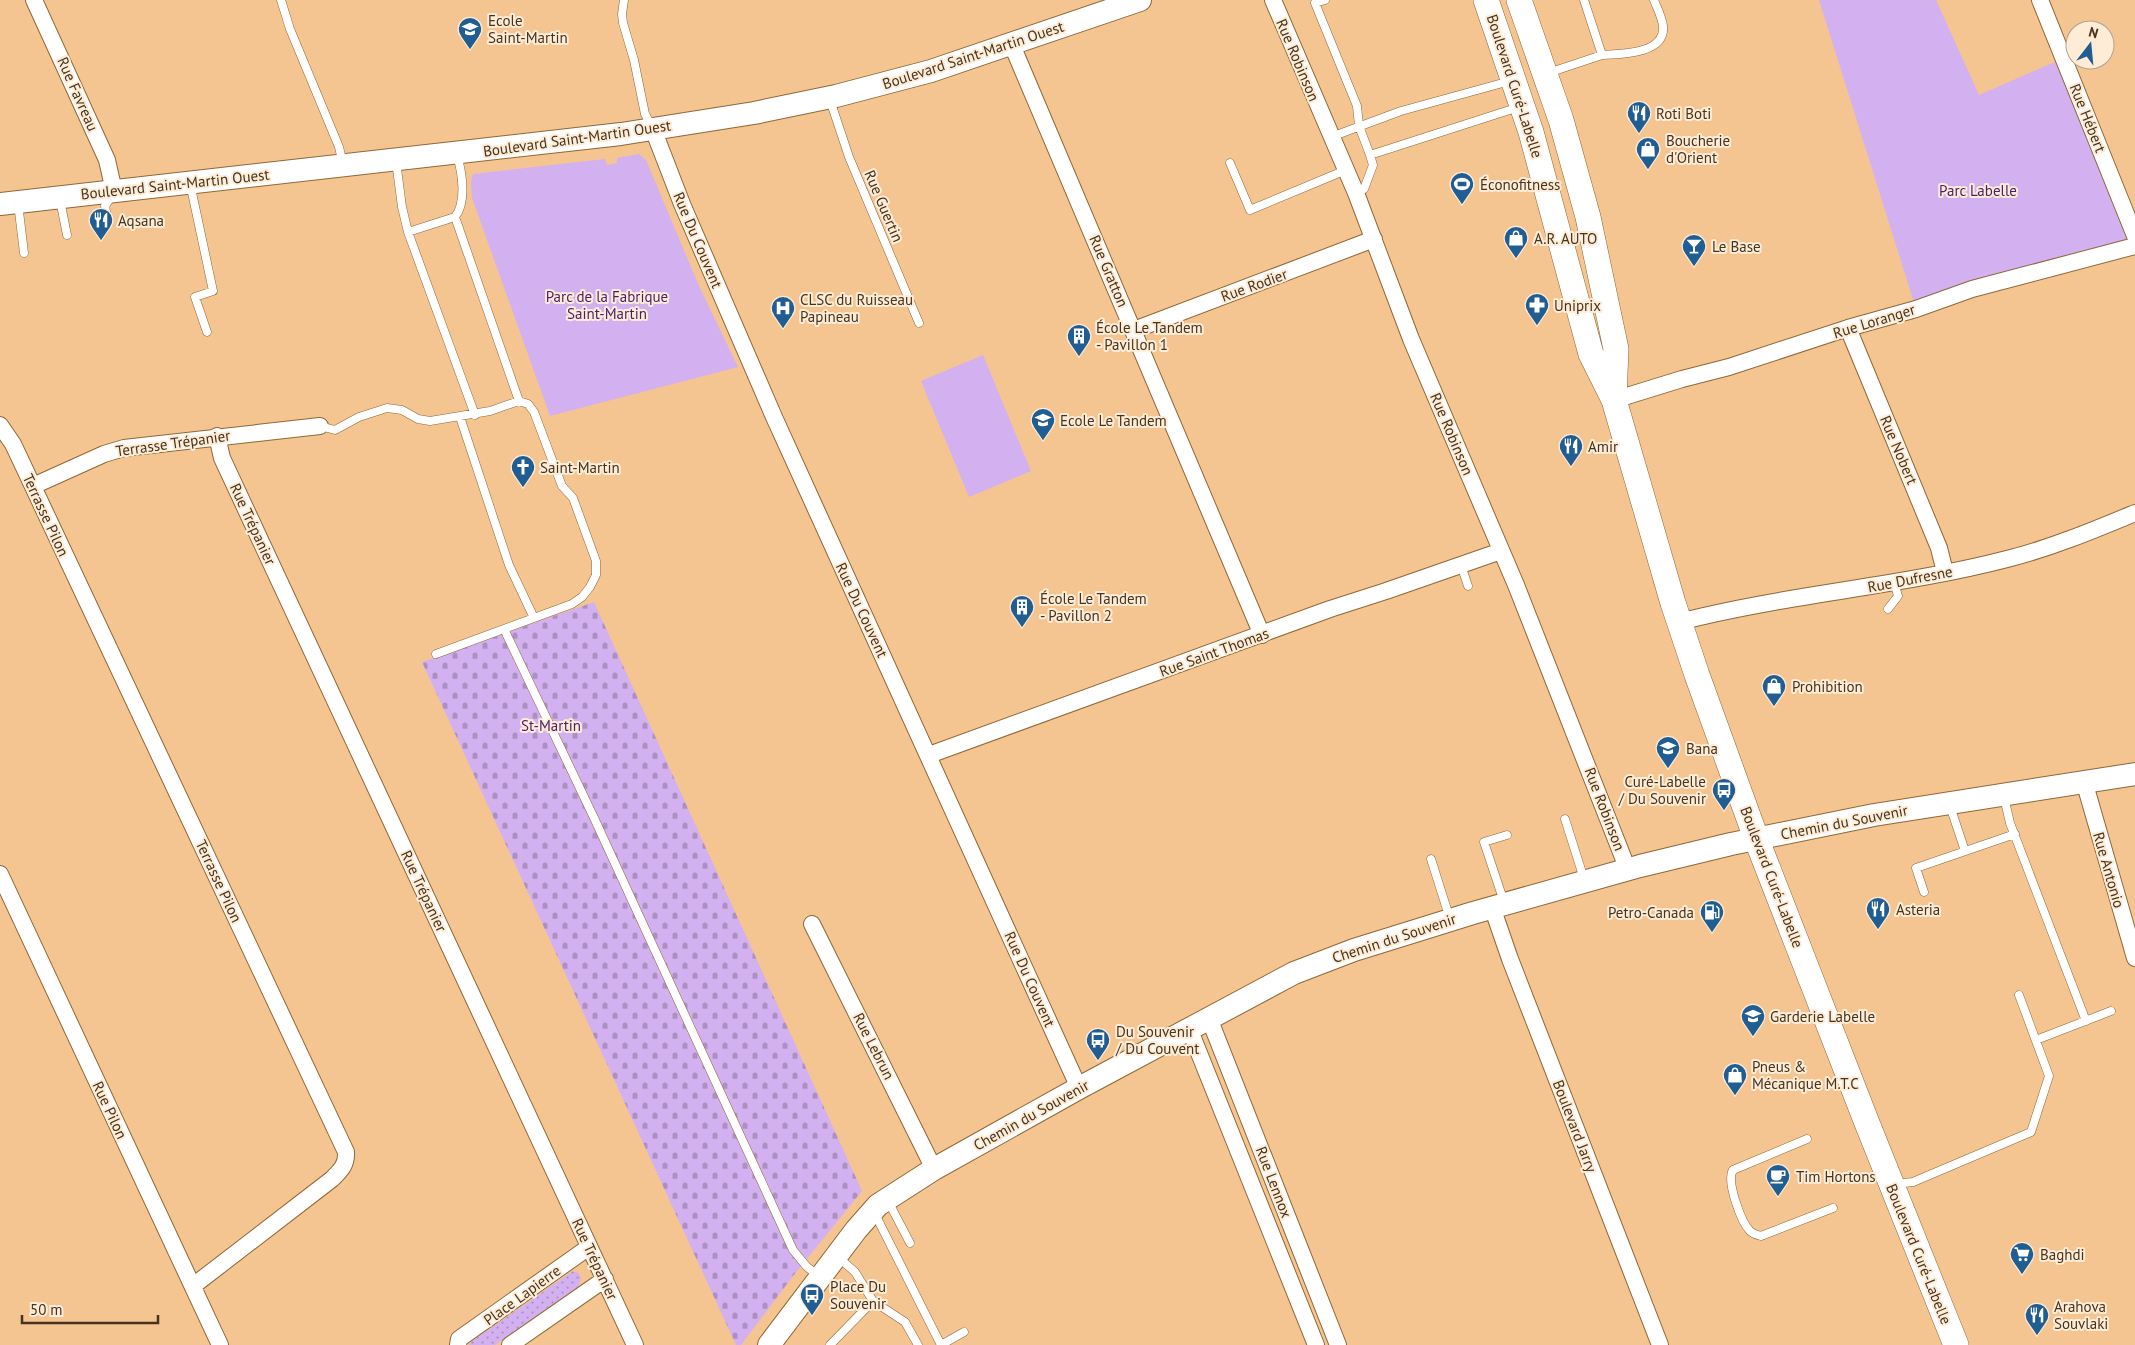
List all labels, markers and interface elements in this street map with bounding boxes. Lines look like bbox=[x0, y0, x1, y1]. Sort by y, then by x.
place label: Ecole Saint-Martin bbox=[488, 11, 568, 47]
street label: Boulevard Curé-Labelle bbox=[1483, 12, 1547, 160]
school or university icon: Ecole Saint-Martin bbox=[457, 16, 483, 50]
street label: Rue Robinson bbox=[1272, 16, 1324, 104]
street label: Boulevard Saint-Martin Ouest bbox=[880, 17, 1066, 93]
north arrow bbox=[2065, 20, 2115, 70]
text: N bbox=[2087, 23, 2100, 42]
street label: Rue Favreau bbox=[53, 54, 103, 134]
street label: Rue Hébert bbox=[2066, 81, 2110, 155]
restaurant icon: Roti Boti bbox=[1626, 100, 1652, 134]
place label: Roti Boti bbox=[1656, 104, 1711, 123]
street label: Boulevard Saint-Martin Ouest bbox=[482, 115, 672, 161]
place label: Boucherie d'Orient bbox=[1666, 131, 1730, 167]
shop icon: Boucherie d'Orient bbox=[1635, 136, 1661, 170]
street label: Boulevard Saint-Martin Ouest bbox=[80, 165, 270, 203]
street label: Rue Guertin bbox=[860, 167, 908, 245]
sports icon: Éconofitness bbox=[1449, 171, 1475, 205]
place label: Éconofitness bbox=[1480, 175, 1560, 194]
park label: Parc Labelle bbox=[1939, 181, 2017, 200]
street label: Rue Du Couvent bbox=[669, 189, 727, 291]
restaurant icon: Aqsana bbox=[88, 207, 114, 241]
place label: Aqsana bbox=[118, 211, 164, 230]
shop icon: A.R. AUTO bbox=[1503, 225, 1529, 259]
place label: A.R. AUTO bbox=[1534, 229, 1597, 248]
street label: Rue Gratton bbox=[1085, 232, 1133, 310]
bar icon: Le Base bbox=[1681, 233, 1707, 267]
place label: Le Base bbox=[1712, 237, 1761, 256]
street label: Rue Rodier bbox=[1218, 264, 1290, 306]
park label: Parc de la Fabrique Saint-Martin bbox=[546, 287, 668, 323]
place label: CLSC du Ruisseau Papineau bbox=[800, 290, 913, 326]
pharmacy icon: Uniprix bbox=[1524, 292, 1550, 326]
hospital icon: CLSC du Ruisseau Papineau bbox=[770, 295, 796, 329]
place label: Uniprix bbox=[1554, 296, 1601, 315]
street label: Rue Loranger bbox=[1831, 300, 1917, 342]
place label: École Le Tandem - Pavillon 1 bbox=[1096, 318, 1203, 354]
building icon: École Le Tandem - Pavillon 1 bbox=[1066, 323, 1092, 357]
street label: Rue Robinson bbox=[1426, 390, 1478, 478]
school or university icon: Ecole Le Tandem bbox=[1030, 407, 1056, 441]
place label: Ecole Le Tandem bbox=[1060, 411, 1167, 430]
street label: Rue Nobert bbox=[1876, 413, 1922, 487]
street label: Terrasse Trépanier bbox=[115, 426, 231, 460]
restaurant icon: Amir bbox=[1558, 433, 1584, 467]
place label: Amir bbox=[1588, 437, 1618, 456]
church icon: Saint-Martin bbox=[510, 454, 536, 488]
place label: Saint-Martin bbox=[540, 458, 620, 477]
street label: Terrasse Pilon bbox=[19, 471, 73, 559]
street label: Rue Trépanier bbox=[226, 480, 280, 568]
street label: Rue Du Couvent bbox=[832, 560, 892, 660]
street label: Rue Dufresne bbox=[1866, 561, 1954, 597]
place label: École Le Tandem - Pavillon 2 bbox=[1040, 589, 1147, 625]
building icon: École Le Tandem - Pavillon 2 bbox=[1009, 594, 1035, 628]
street label: Rue Saint Thomas bbox=[1157, 623, 1271, 681]
shop icon: Prohibition bbox=[1761, 673, 1787, 707]
place label: Prohibition bbox=[1792, 677, 1863, 696]
park label: St-Martin bbox=[521, 716, 581, 735]
school or university icon: Bana bbox=[1655, 735, 1681, 769]
place label: Bana bbox=[1686, 739, 1718, 758]
street label: Rue Robinson bbox=[1580, 765, 1630, 853]
place label: Curé-Labelle / Du Souvenir bbox=[1618, 772, 1706, 808]
bus stop icon: Curé-Labelle / Du Souvenir bbox=[1711, 777, 1737, 811]
street label: Chemin du Souvenir bbox=[1779, 800, 1909, 844]
street label: Boulevard Curé-Labelle bbox=[1736, 804, 1808, 950]
street label: Rue Antonio bbox=[2089, 830, 2129, 910]
street label: Terrasse Pilon bbox=[192, 837, 246, 925]
street label: Rue Trépanier bbox=[397, 847, 451, 935]
restaurant icon: Asteria bbox=[1865, 896, 1891, 930]
fuel station icon: Petro-Canada bbox=[1699, 899, 1725, 933]
place label: Asteria bbox=[1896, 900, 1940, 919]
place label: Petro-Canada bbox=[1608, 903, 1694, 922]
street label: Chemin du Souvenir bbox=[1330, 909, 1458, 967]
street label: Rue Du Couvent bbox=[1000, 928, 1060, 1030]
school or university icon: Garderie Labelle bbox=[1740, 1003, 1766, 1037]
place label: Garderie Labelle bbox=[1770, 1007, 1875, 1026]
street label: Rue Lebrun bbox=[849, 1009, 899, 1083]
place label: Du Souvenir / Du Couvent bbox=[1115, 1022, 1199, 1058]
bus stop icon: Du Souvenir / Du Couvent bbox=[1085, 1027, 1111, 1061]
place label: Pneus & Mécanique M.T.C bbox=[1752, 1057, 1859, 1093]
shop icon: Pneus & Mécanique M.T.C bbox=[1722, 1062, 1748, 1096]
street label: Chemin du Souvenir bbox=[970, 1075, 1092, 1155]
street label: Boulevard Jarry bbox=[1549, 1077, 1601, 1175]
street label: Rue Pilon bbox=[88, 1078, 132, 1142]
street label: Rue Lennox bbox=[1252, 1144, 1296, 1221]
cafe icon: Tim Hortons bbox=[1765, 1163, 1791, 1197]
place label: Tim Hortons bbox=[1796, 1167, 1876, 1186]
street label: Boulevard Curé-Labelle bbox=[1882, 1181, 1956, 1327]
street label: Rue Trépanier bbox=[568, 1215, 622, 1303]
supermarket icon: Baghdi bbox=[2009, 1241, 2035, 1275]
place label: Baghdi bbox=[2040, 1245, 2085, 1264]
street label: Place Lapierre bbox=[480, 1261, 564, 1329]
place label: Place Du Souvenir bbox=[830, 1277, 886, 1313]
bus stop icon: Place Du Souvenir bbox=[799, 1282, 825, 1316]
scale bar bbox=[22, 1292, 159, 1324]
place label: Arahova Souvlaki bbox=[2054, 1297, 2108, 1333]
text: 50 m bbox=[30, 1300, 63, 1319]
restaurant icon: Arahova Souvlaki bbox=[2024, 1302, 2050, 1336]

